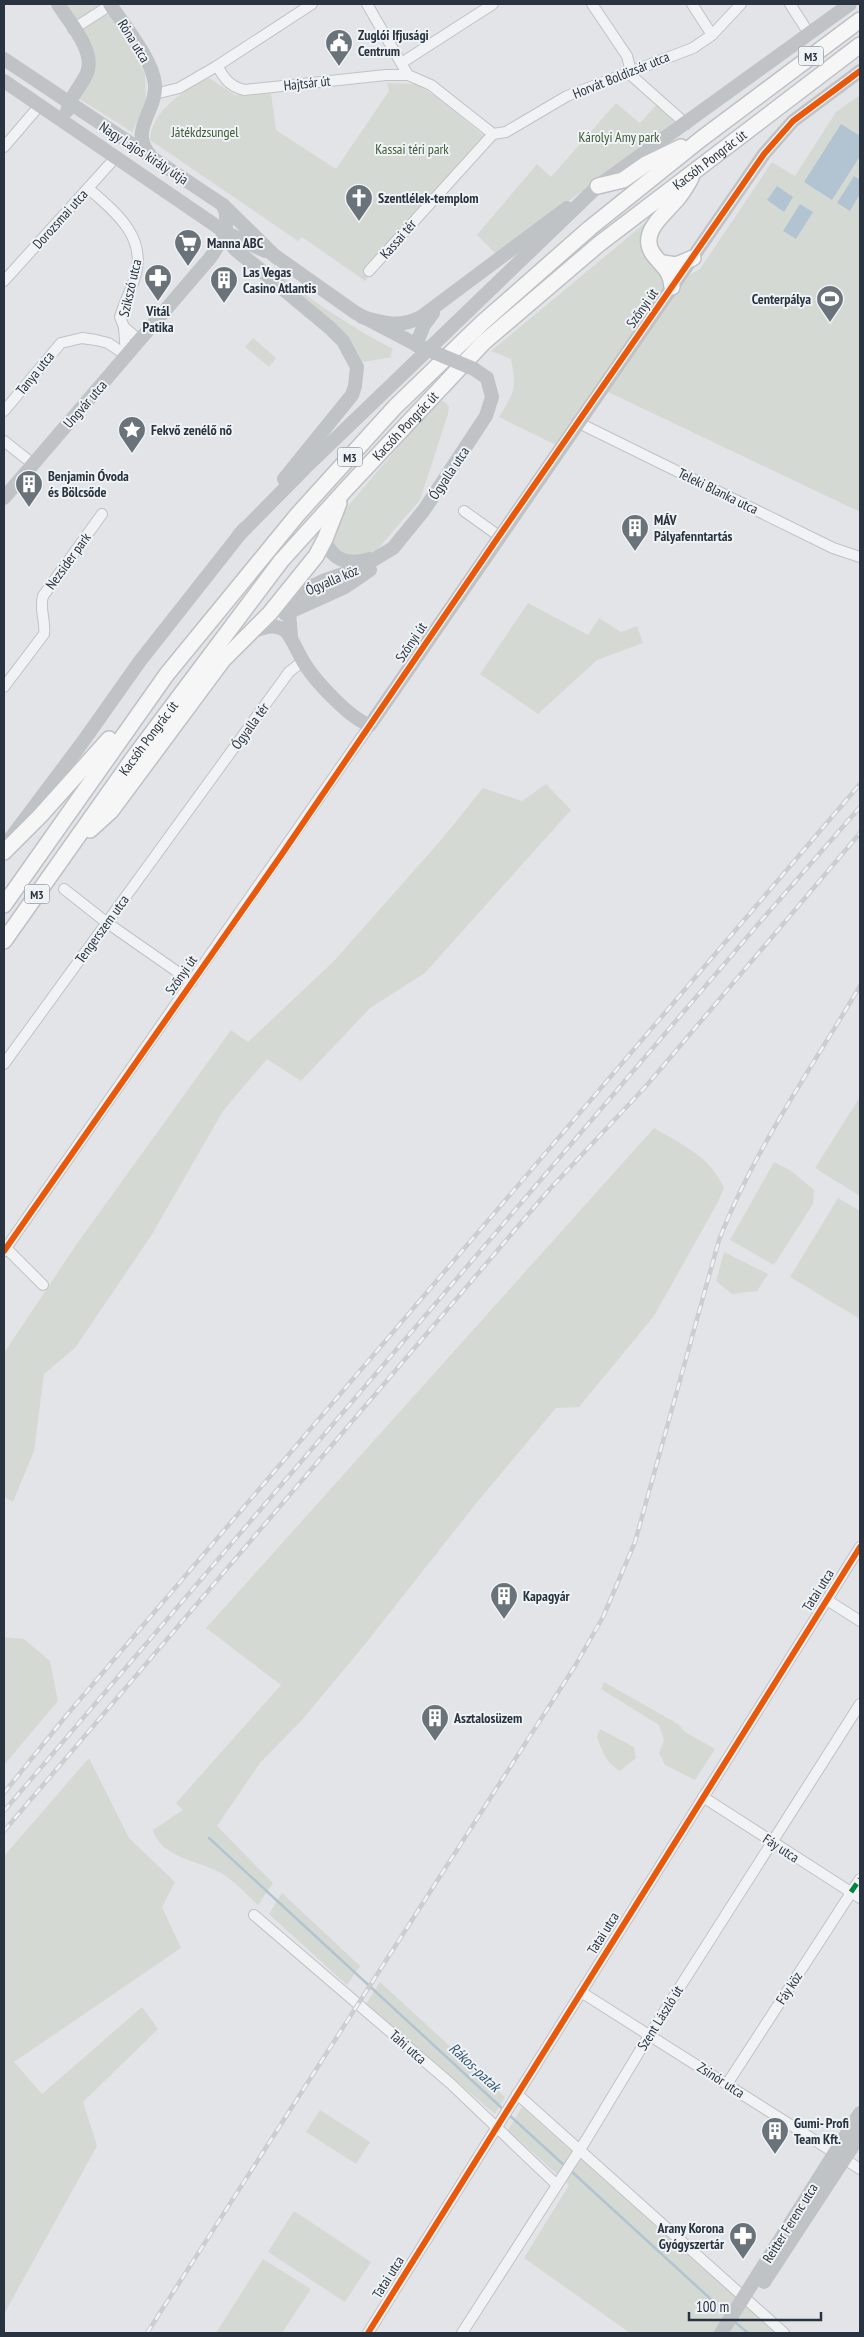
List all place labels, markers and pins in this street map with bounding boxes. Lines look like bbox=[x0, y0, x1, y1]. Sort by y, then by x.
place label: Zuglói Ifjusági Centrum bbox=[358, 26, 429, 60]
public building icon: Zuglói Ifjusági Centrum bbox=[324, 28, 354, 67]
church icon: Szentlélek-templom bbox=[344, 183, 374, 222]
place label: Szentlélek-templom bbox=[378, 189, 479, 207]
supermarket icon: Manna ABC bbox=[173, 228, 203, 267]
place label: Manna ABC bbox=[207, 234, 264, 252]
pharmacy icon: Vitál Patika bbox=[143, 263, 173, 302]
place label: Las Vegas Casino Atlantis bbox=[243, 263, 316, 297]
building icon: Las Vegas Casino Atlantis bbox=[209, 265, 239, 304]
sports icon: Centerpálya bbox=[815, 284, 845, 323]
place label: Centerpálya bbox=[752, 290, 811, 308]
place label: Vitál Patika bbox=[143, 302, 174, 336]
place icon: Fekvő zenélő nő bbox=[117, 415, 147, 454]
place label: Fekvő zenélő nő bbox=[151, 421, 232, 439]
place label: Benjamin Óvoda és Bölcsőde bbox=[48, 467, 129, 501]
building icon: Benjamin Óvoda és Bölcsőde bbox=[14, 469, 44, 508]
place label: MÁV Pályafenntartás bbox=[654, 511, 733, 545]
building icon: MÁV Pályafenntartás bbox=[620, 513, 650, 552]
building icon: Kapagyár bbox=[489, 1581, 519, 1620]
place label: Kapagyár bbox=[523, 1587, 570, 1605]
building icon: Asztalosüzem bbox=[420, 1703, 450, 1742]
place label: Asztalosüzem bbox=[453, 1709, 522, 1727]
place label: Gumi- Profi Team Kft. bbox=[794, 2114, 849, 2148]
building icon: Gumi- Profi Team Kft. bbox=[760, 2116, 790, 2155]
place label: Arany Korona Gyógyszertár bbox=[656, 2219, 725, 2253]
pharmacy icon: Arany Korona Gyógyszertár bbox=[728, 2221, 758, 2260]

